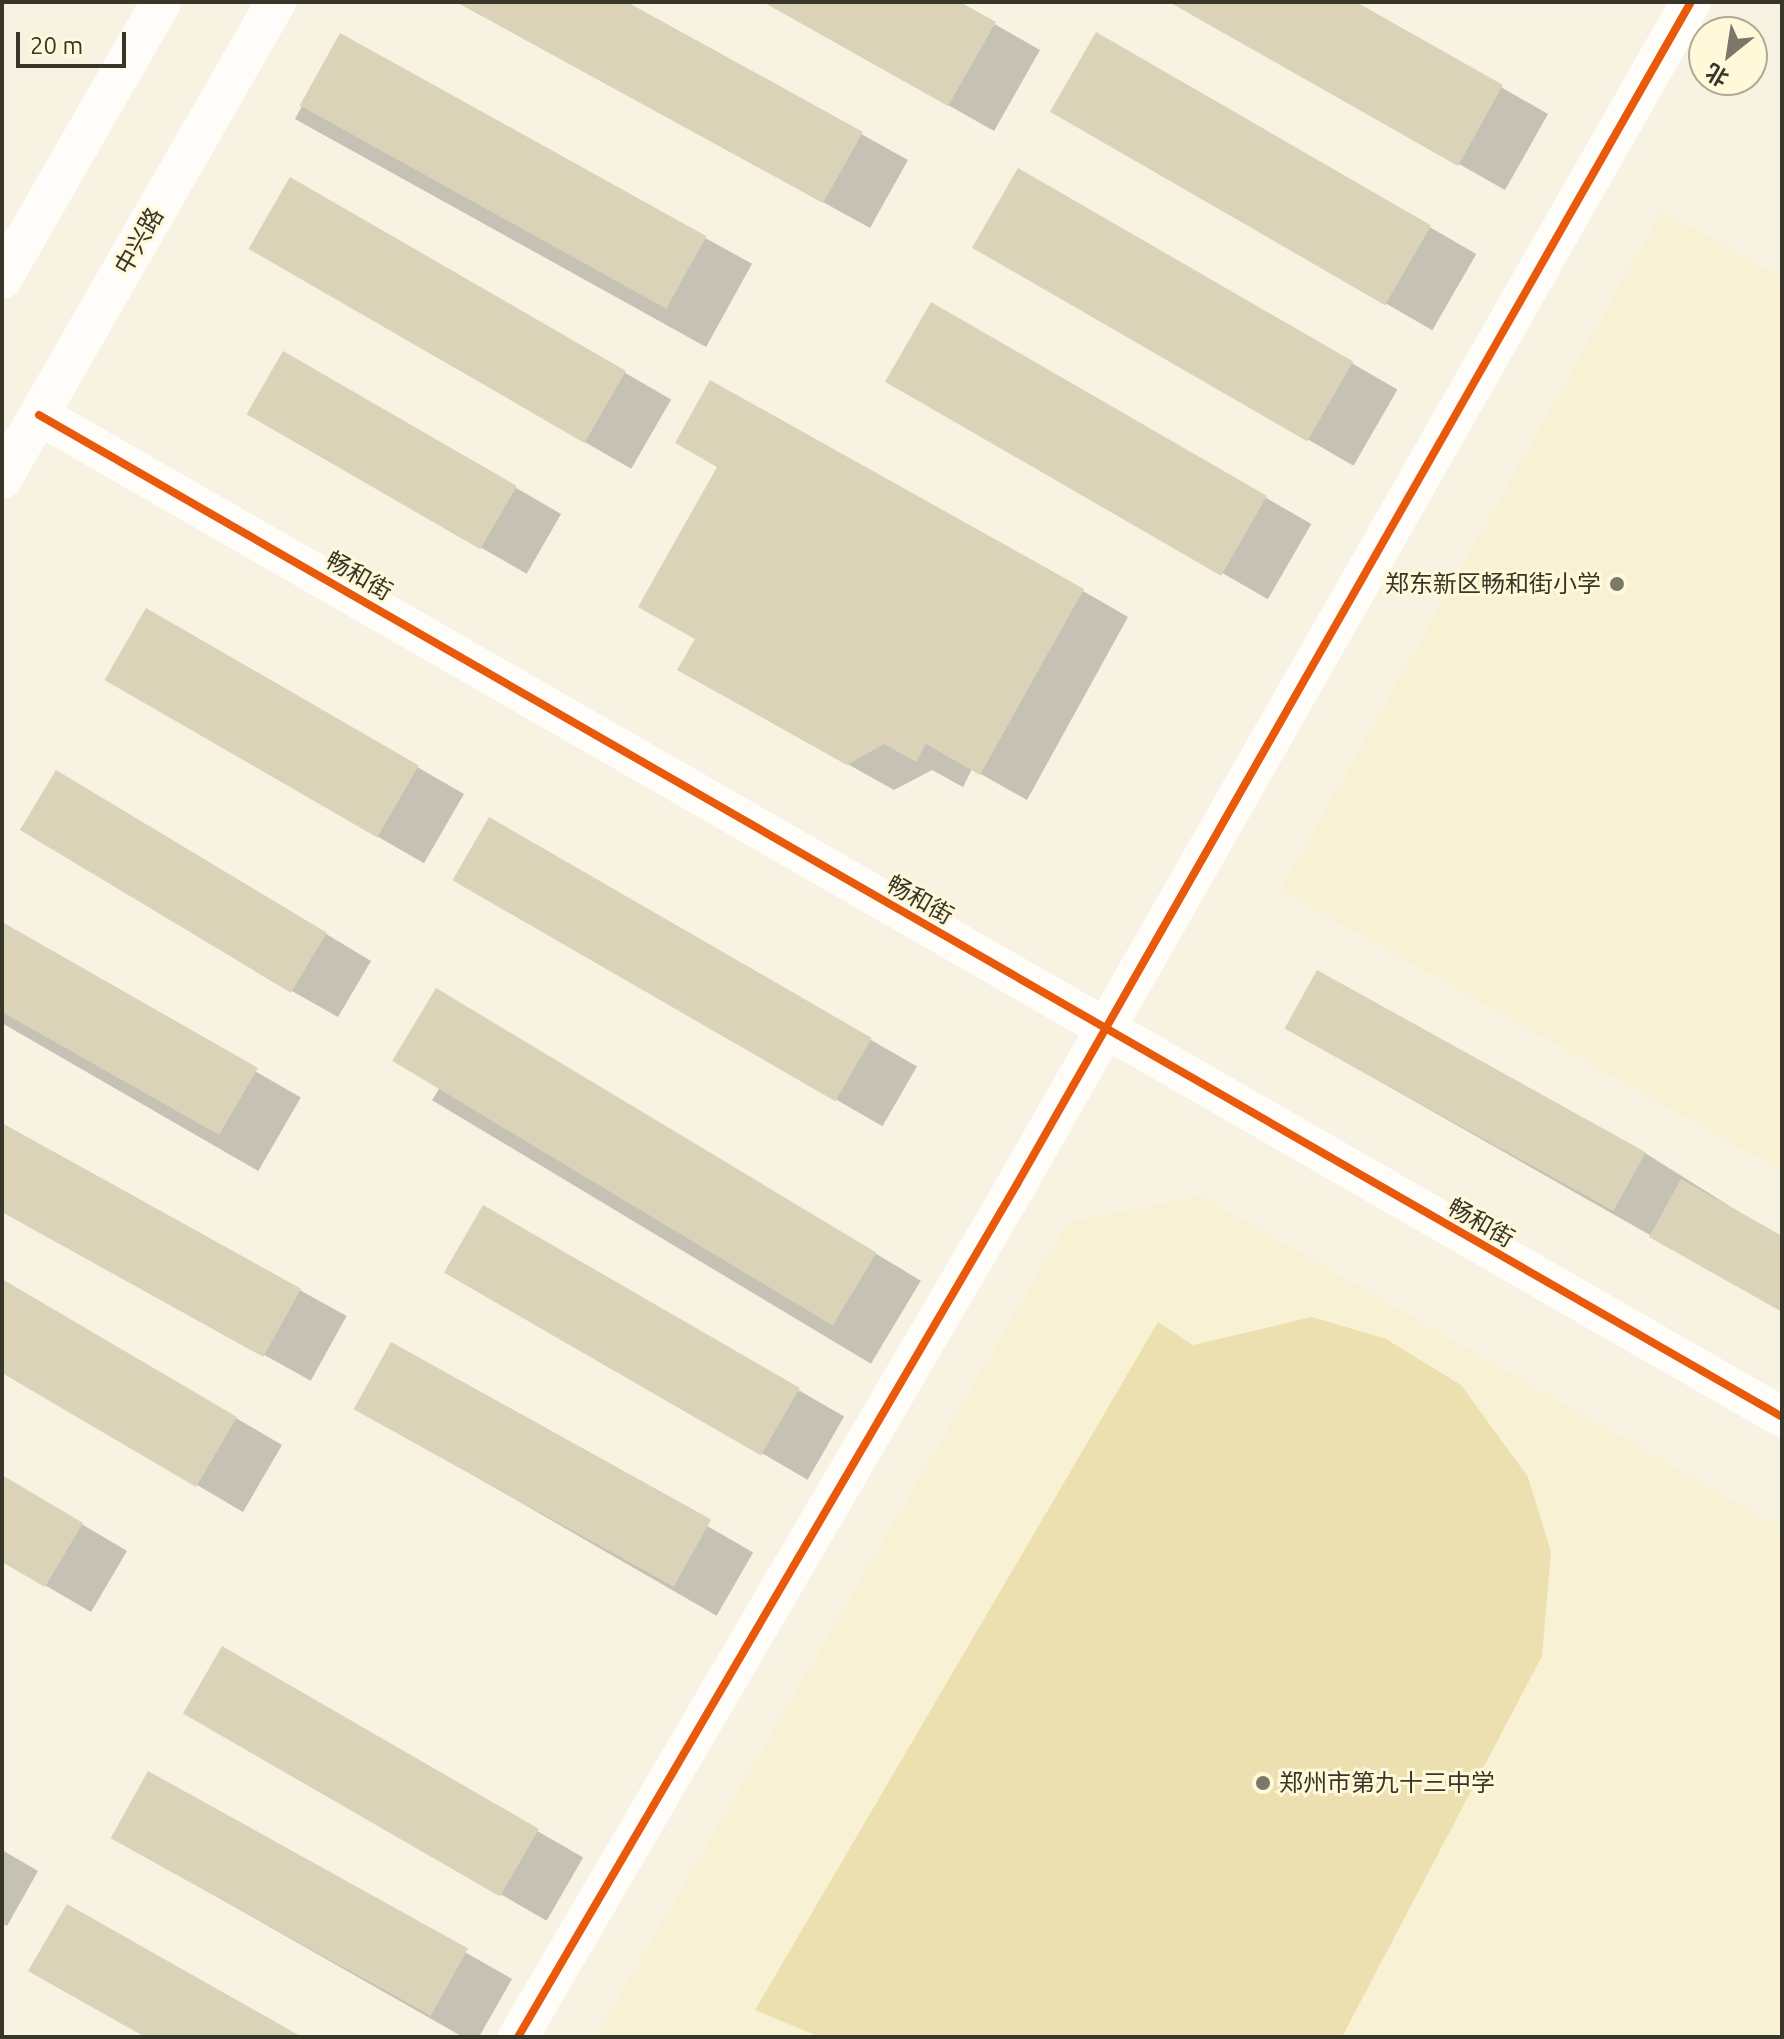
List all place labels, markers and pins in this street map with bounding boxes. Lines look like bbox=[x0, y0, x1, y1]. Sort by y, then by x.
place label: 郑东新区畅和街小学 bbox=[1385, 570, 1601, 598]
marker: 郑东新区畅和街小学 bbox=[1608, 575, 1626, 593]
place label: 郑州市第九十三中学 bbox=[1279, 1769, 1495, 1797]
marker: 郑州市第九十三中学 bbox=[1254, 1774, 1272, 1792]

